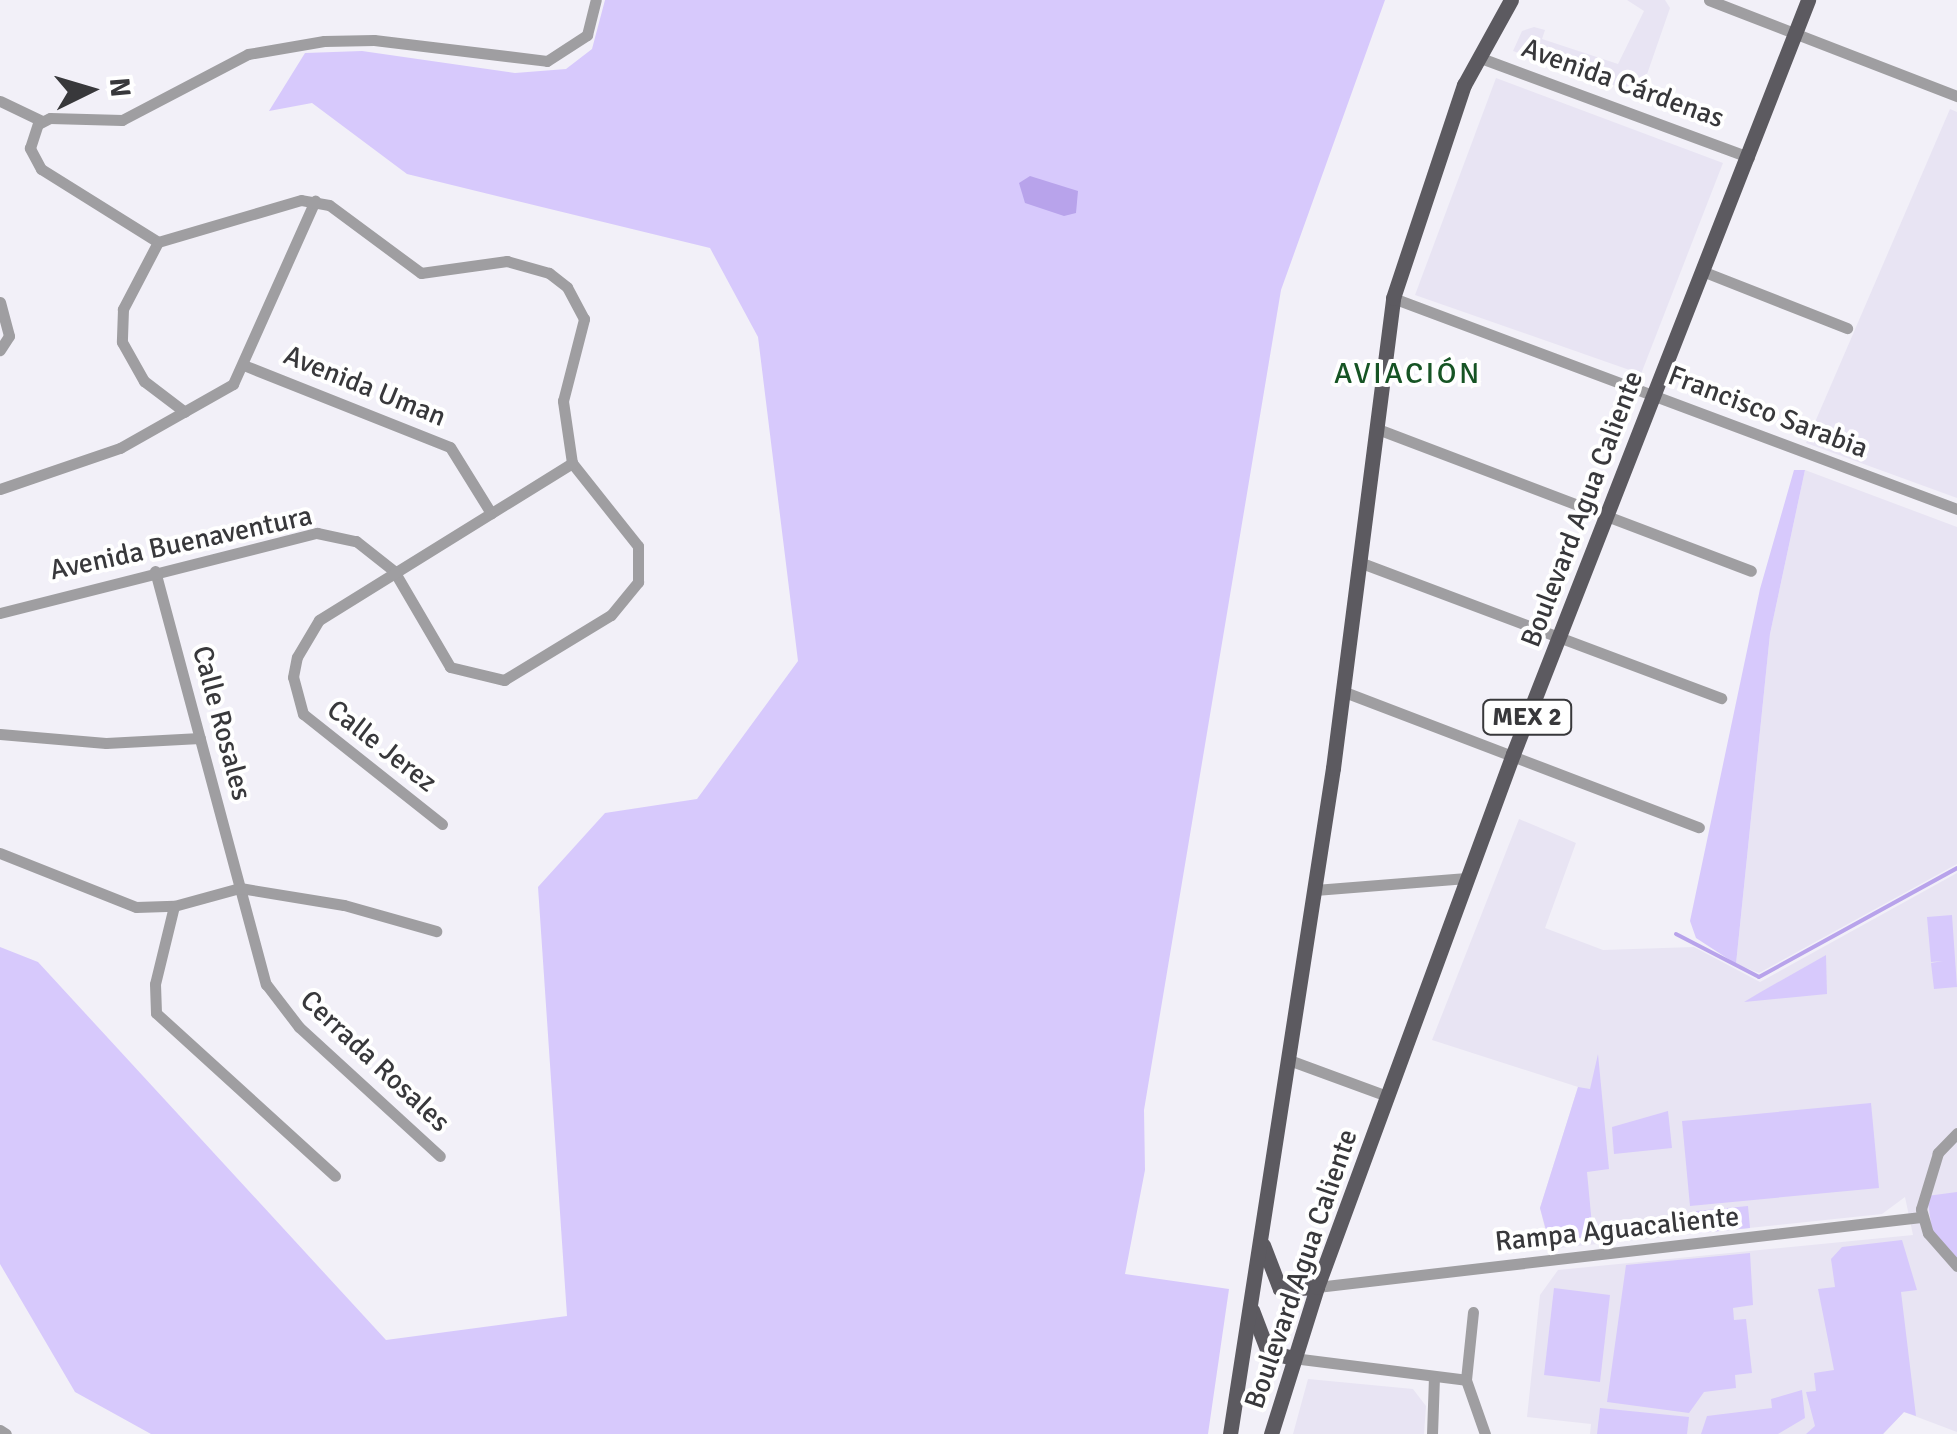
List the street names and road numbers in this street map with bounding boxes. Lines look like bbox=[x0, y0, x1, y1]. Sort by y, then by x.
street label: Avenida Cárdenas bbox=[1517, 31, 1729, 135]
street label: Avenida Uman bbox=[279, 338, 451, 434]
street label: Francisco Sarabia bbox=[1663, 358, 1873, 466]
street label: Boulevard Agua Caliente bbox=[1514, 366, 1650, 652]
street label: Avenida Buenaventura bbox=[47, 499, 315, 587]
street label: Calle Rosales bbox=[185, 642, 259, 804]
street label: Calle Jerez bbox=[321, 693, 443, 799]
road number: MEX 2 bbox=[1482, 697, 1572, 737]
street label: Cerrada Rosales bbox=[293, 983, 457, 1139]
street label: Boulevard Agua Caliente bbox=[1237, 1125, 1365, 1413]
street label: Rampa Aguacaliente bbox=[1493, 1199, 1741, 1259]

